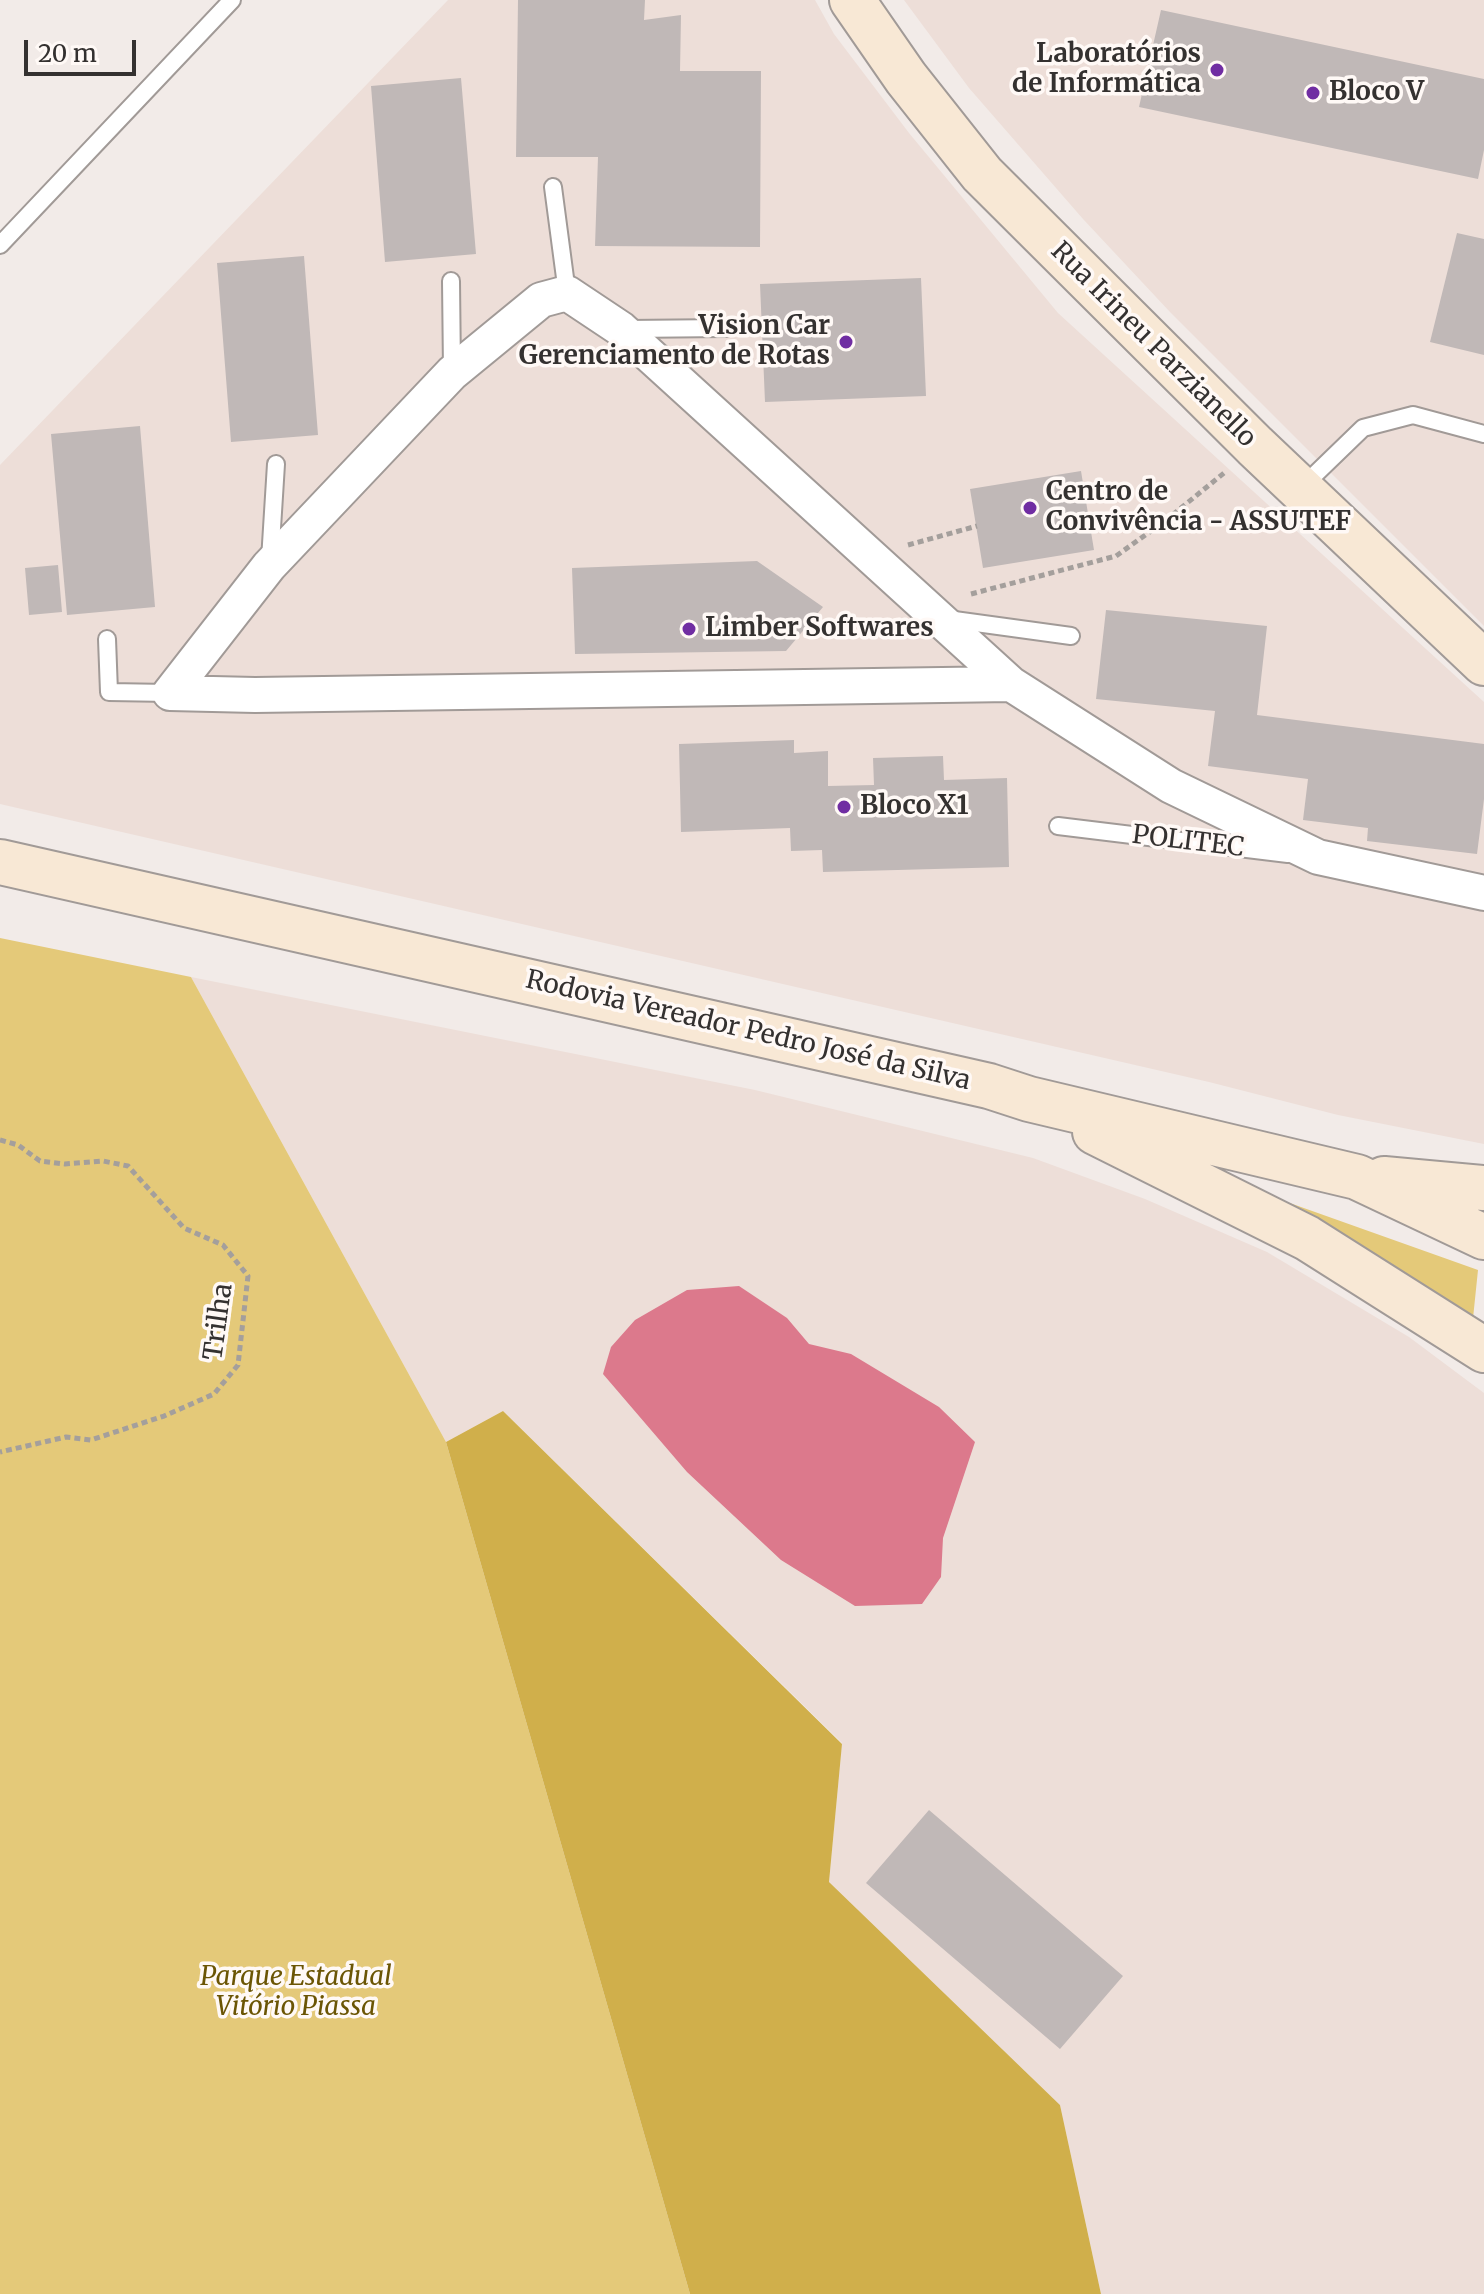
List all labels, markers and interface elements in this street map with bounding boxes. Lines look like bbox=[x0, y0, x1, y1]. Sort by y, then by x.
scale bar bbox=[28, 24, 140, 74]
text: 20 m bbox=[38, 38, 97, 69]
place label: Laboratórios de Informática bbox=[1012, 39, 1201, 100]
marker: Laboratórios de Informática bbox=[1208, 61, 1226, 79]
place label: Bloco V bbox=[1329, 77, 1424, 109]
marker: Bloco V bbox=[1304, 84, 1322, 102]
street label: Rua Irineu Parzianello bbox=[1044, 236, 1262, 454]
place label: Vision Car Gerenciamento de Rotas bbox=[519, 311, 830, 372]
marker: Vision Car Gerenciamento de Rotas bbox=[837, 333, 855, 351]
place label: Centro de Convivência - ASSUTEF bbox=[1046, 477, 1351, 538]
marker: Centro de Convivência - ASSUTEF bbox=[1021, 499, 1039, 517]
place label: Limber Softwares bbox=[705, 613, 934, 645]
marker: Limber Softwares bbox=[680, 620, 698, 638]
place label: Bloco X1 bbox=[860, 791, 969, 823]
marker: Bloco X1 bbox=[835, 798, 853, 816]
street label: POLITEC bbox=[1130, 820, 1246, 864]
street label: Rodovia Vereador Pedro José da Silva bbox=[523, 965, 973, 1097]
street label: Trilha bbox=[198, 1282, 240, 1362]
park label: Parque Estadual Vitório Piassa bbox=[200, 1962, 392, 2024]

